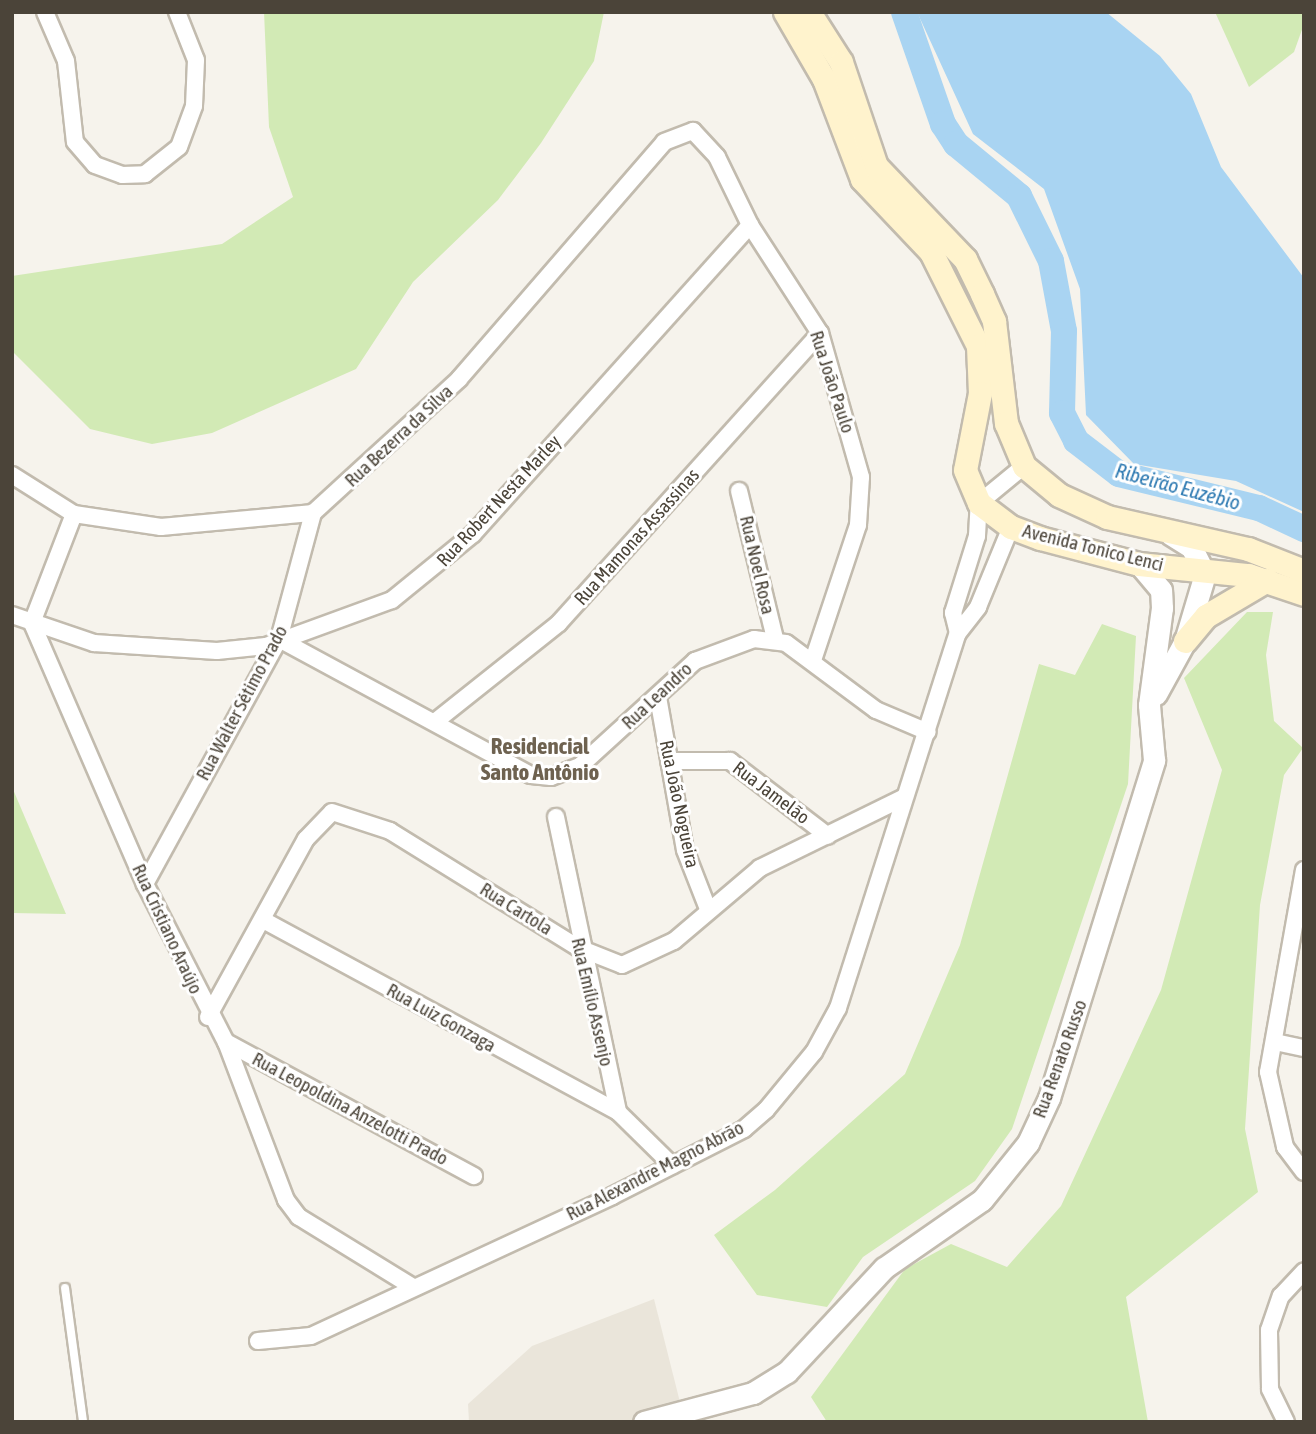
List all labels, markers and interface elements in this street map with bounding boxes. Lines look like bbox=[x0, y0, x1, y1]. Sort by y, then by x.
street label: Rua João Paulo bbox=[805, 328, 859, 436]
street label: Rua Bezerra da Silva bbox=[340, 380, 458, 492]
street label: Rua Robert Nesta Marley bbox=[432, 431, 566, 571]
water label: Ribeirão Euzébio bbox=[1113, 457, 1243, 515]
street label: Rua Mamonas Assassinas bbox=[570, 464, 704, 610]
street label: Rua Noel Rosa bbox=[735, 513, 779, 617]
street label: Avenida Tonico Lenci bbox=[1020, 519, 1166, 577]
street label: Rua Walter Sétimo Prado bbox=[191, 622, 293, 784]
street label: Rua Leandro bbox=[617, 658, 697, 734]
district label: Residencial Santo Antônio bbox=[481, 732, 599, 786]
street label: Rua João Nogueira bbox=[654, 738, 704, 870]
street label: Rua Jamelão bbox=[728, 757, 814, 829]
street label: Rua Cristiano Araújo bbox=[127, 860, 207, 998]
street label: Rua Cartola bbox=[476, 878, 556, 940]
street label: Rua Emílio Assenjo bbox=[566, 936, 618, 1068]
street label: Rua Luiz Gonzaga bbox=[383, 979, 499, 1057]
street label: Rua Renato Russo bbox=[1028, 997, 1092, 1121]
street label: Rua Leopoldina Anzelotti Prado bbox=[248, 1048, 452, 1170]
street label: Rua Alexandre Magno Abrão bbox=[562, 1116, 748, 1226]

